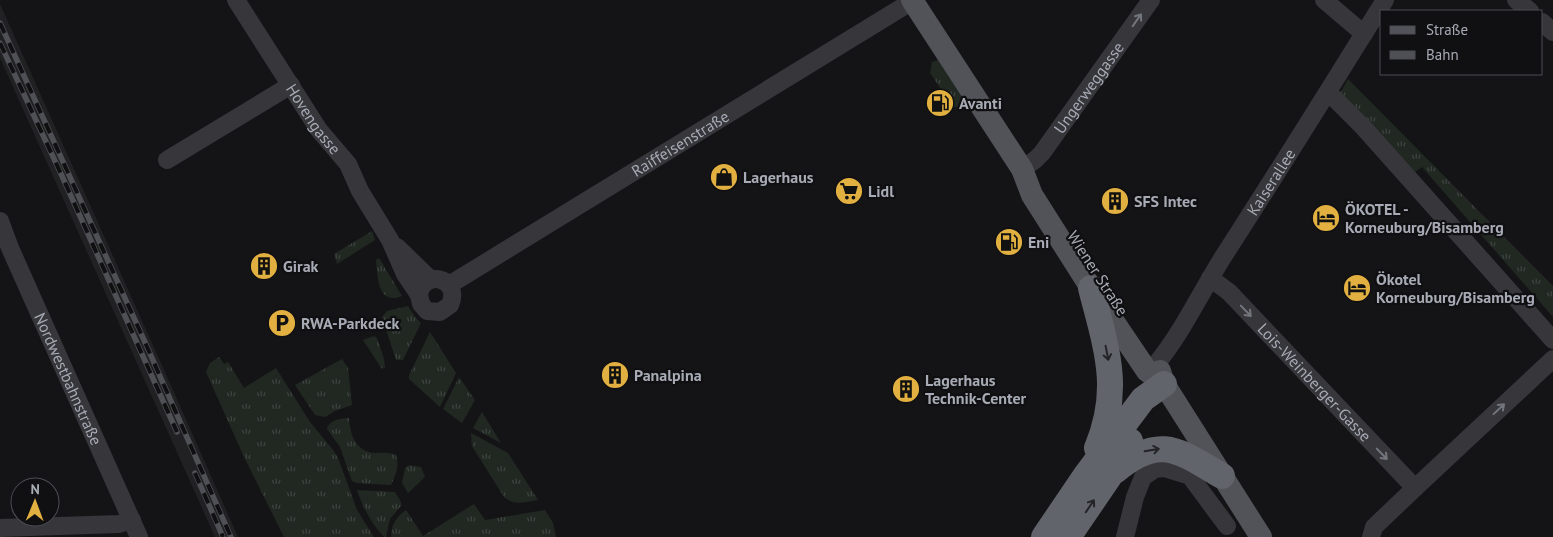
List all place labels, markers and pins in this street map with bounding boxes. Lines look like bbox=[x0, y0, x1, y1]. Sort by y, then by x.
fuel station icon: Avanti bbox=[925, 88, 955, 118]
place label: Avanti bbox=[959, 93, 1002, 113]
shop icon: Lagerhaus bbox=[709, 162, 739, 192]
place label: Lagerhaus bbox=[743, 167, 814, 187]
supermarket icon: Lidl bbox=[834, 176, 864, 206]
place label: Lidl bbox=[868, 181, 894, 201]
building icon: SFS Intec bbox=[1100, 186, 1130, 216]
place label: SFS Intec bbox=[1134, 191, 1197, 211]
place label: ÖKOTEL - Korneuburg/Bisamberg bbox=[1345, 199, 1504, 237]
hotel icon: ÖKOTEL - Korneuburg/Bisamberg bbox=[1311, 203, 1341, 233]
fuel station icon: Eni bbox=[994, 227, 1024, 257]
place label: Eni bbox=[1028, 232, 1049, 252]
building icon: Girak bbox=[249, 251, 279, 281]
place label: Girak bbox=[283, 256, 319, 276]
place label: Ökotel Korneuburg/Bisamberg bbox=[1376, 269, 1535, 307]
hotel icon: Ökotel Korneuburg/Bisamberg bbox=[1342, 273, 1372, 303]
parking icon: RWA-Parkdeck bbox=[267, 308, 297, 338]
place label: RWA-Parkdeck bbox=[301, 313, 400, 333]
building icon: Panalpina bbox=[600, 360, 630, 390]
place label: Panalpina bbox=[634, 365, 702, 385]
place label: Lagerhaus Technik-Center bbox=[925, 370, 1027, 408]
building icon: Lagerhaus Technik-Center bbox=[891, 374, 921, 404]

